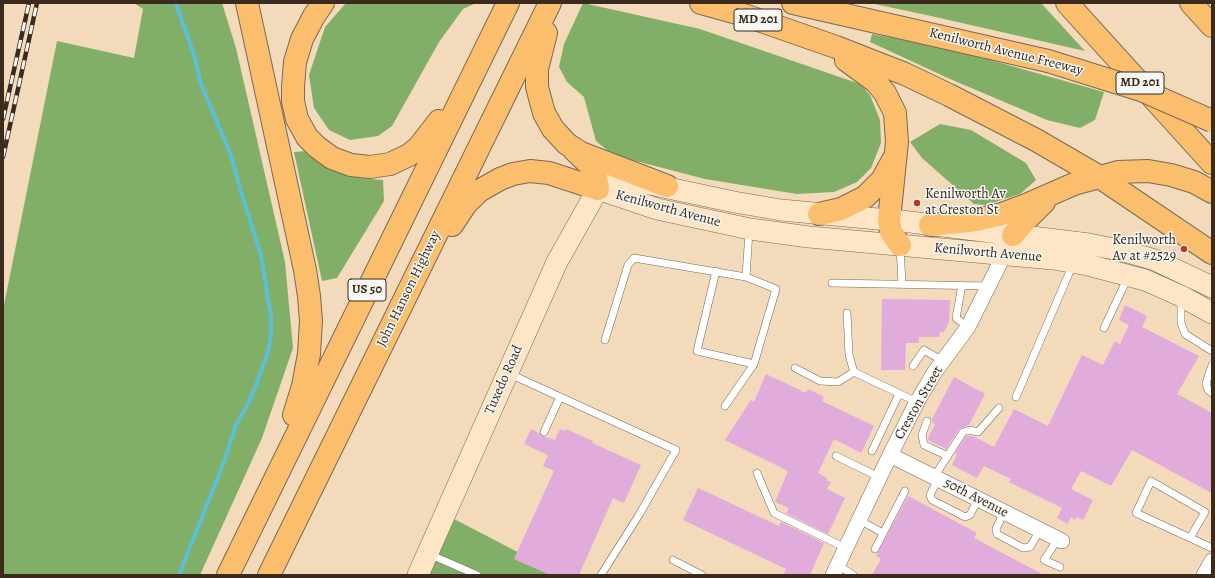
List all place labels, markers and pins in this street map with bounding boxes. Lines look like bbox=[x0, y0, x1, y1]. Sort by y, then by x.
place label: Kenilworth Av at Creston St bbox=[925, 187, 1006, 220]
marker: Kenilworth Av at Creston St bbox=[912, 198, 922, 208]
place label: Kenilworth Av at #2529 bbox=[1112, 233, 1176, 266]
marker: Kenilworth Av at #2529 bbox=[1179, 244, 1189, 254]

